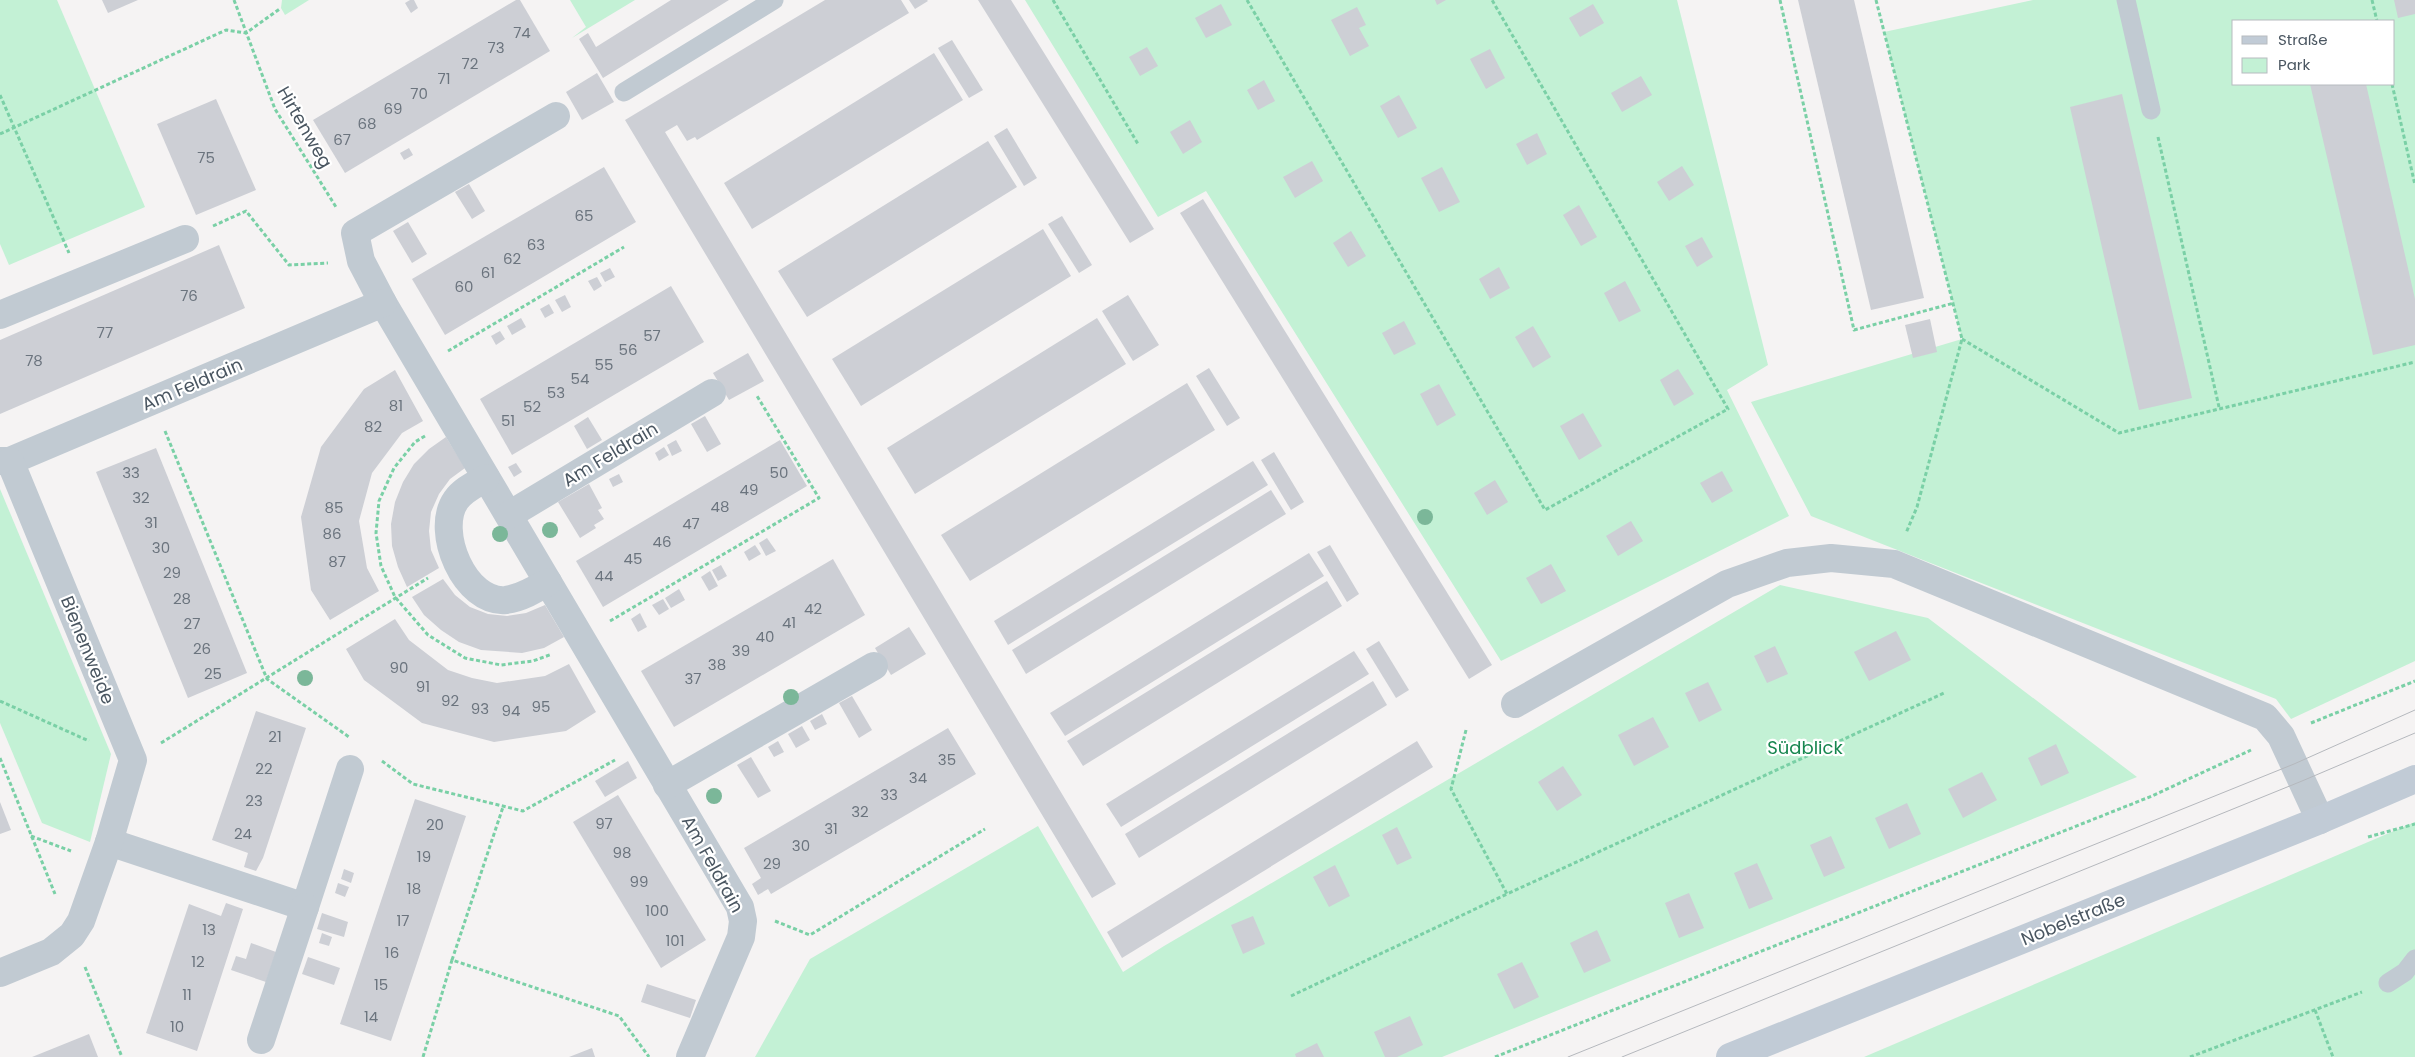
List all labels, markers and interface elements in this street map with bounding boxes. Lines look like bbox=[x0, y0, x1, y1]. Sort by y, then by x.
legend bbox=[2232, 20, 2395, 85]
house number: 74 bbox=[513, 22, 531, 43]
text: Straße bbox=[2278, 29, 2328, 50]
house number: 73 bbox=[487, 37, 505, 58]
house number: 72 bbox=[462, 53, 478, 74]
text: Park bbox=[2278, 54, 2310, 75]
house number: 71 bbox=[438, 68, 451, 89]
street label: Hirtenweg bbox=[271, 81, 339, 173]
house number: 70 bbox=[410, 83, 428, 104]
house number: 69 bbox=[384, 98, 402, 119]
house number: 68 bbox=[358, 113, 377, 134]
house number: 67 bbox=[333, 129, 351, 150]
house number: 75 bbox=[197, 147, 215, 168]
house number: 65 bbox=[575, 205, 593, 226]
house number: 63 bbox=[527, 234, 545, 255]
house number: 62 bbox=[503, 248, 521, 269]
house number: 61 bbox=[481, 262, 495, 283]
house number: 60 bbox=[455, 276, 473, 297]
house number: 76 bbox=[180, 285, 198, 306]
house number: 77 bbox=[97, 322, 113, 343]
house number: 57 bbox=[643, 325, 661, 346]
house number: 56 bbox=[619, 339, 637, 360]
house number: 78 bbox=[25, 350, 43, 371]
street label: Am Feldrain bbox=[138, 352, 246, 416]
house number: 55 bbox=[595, 354, 613, 375]
house number: 54 bbox=[571, 368, 589, 389]
house number: 53 bbox=[547, 382, 565, 403]
house number: 81 bbox=[389, 395, 403, 416]
house number: 52 bbox=[523, 396, 541, 417]
house number: 51 bbox=[501, 410, 515, 431]
house number: 82 bbox=[364, 416, 382, 437]
street label: Am Feldrain bbox=[558, 416, 662, 492]
house number: 33 bbox=[122, 462, 140, 483]
house number: 50 bbox=[770, 462, 788, 483]
house number: 49 bbox=[740, 479, 758, 500]
house number: 32 bbox=[132, 487, 150, 508]
house number: 48 bbox=[711, 496, 729, 517]
house number: 85 bbox=[325, 497, 343, 518]
house number: 31 bbox=[144, 512, 158, 533]
house number: 47 bbox=[682, 513, 700, 534]
house number: 86 bbox=[323, 523, 342, 544]
house number: 46 bbox=[653, 531, 671, 552]
house number: 30 bbox=[152, 537, 170, 558]
house number: 45 bbox=[624, 548, 642, 569]
house number: 87 bbox=[328, 551, 346, 572]
house number: 29 bbox=[163, 562, 181, 583]
house number: 44 bbox=[595, 565, 613, 586]
house number: 28 bbox=[173, 588, 191, 609]
street label: Bienenweide bbox=[55, 592, 121, 708]
house number: 42 bbox=[804, 598, 822, 619]
house number: 41 bbox=[782, 612, 796, 633]
house number: 27 bbox=[184, 613, 200, 634]
house number: 40 bbox=[756, 626, 774, 647]
house number: 26 bbox=[193, 638, 211, 659]
house number: 39 bbox=[732, 640, 750, 661]
house number: 38 bbox=[708, 654, 726, 675]
house number: 90 bbox=[390, 657, 408, 678]
house number: 25 bbox=[204, 663, 222, 684]
house number: 37 bbox=[684, 668, 702, 689]
house number: 91 bbox=[416, 676, 430, 697]
house number: 92 bbox=[441, 690, 459, 711]
house number: 95 bbox=[532, 696, 550, 717]
house number: 93 bbox=[471, 698, 489, 719]
house number: 94 bbox=[502, 700, 520, 721]
house number: 21 bbox=[268, 726, 282, 747]
park label: Südblick bbox=[1767, 735, 1843, 760]
house number: 35 bbox=[938, 749, 956, 770]
house number: 22 bbox=[255, 758, 273, 779]
house number: 34 bbox=[909, 767, 927, 788]
house number: 33 bbox=[880, 784, 898, 805]
house number: 23 bbox=[245, 790, 263, 811]
house number: 32 bbox=[851, 801, 869, 822]
street label: Am Feldrain bbox=[676, 811, 750, 917]
house number: 97 bbox=[595, 813, 613, 834]
house number: 20 bbox=[426, 814, 444, 835]
house number: 31 bbox=[824, 818, 838, 839]
house number: 24 bbox=[234, 823, 252, 844]
house number: 30 bbox=[792, 835, 810, 856]
house number: 98 bbox=[613, 842, 631, 863]
house number: 19 bbox=[417, 846, 431, 867]
house number: 29 bbox=[763, 853, 781, 874]
house number: 99 bbox=[630, 871, 648, 892]
house number: 18 bbox=[407, 878, 421, 899]
street label: Nobelstraße bbox=[2017, 887, 2129, 951]
house number: 100 bbox=[645, 900, 669, 921]
house number: 17 bbox=[397, 910, 410, 931]
house number: 13 bbox=[202, 919, 216, 940]
house number: 101 bbox=[665, 930, 685, 951]
house number: 16 bbox=[385, 942, 399, 963]
house number: 12 bbox=[191, 951, 205, 972]
house number: 15 bbox=[374, 974, 388, 995]
house number: 11 bbox=[182, 984, 192, 1005]
house number: 14 bbox=[364, 1006, 378, 1027]
house number: 10 bbox=[170, 1016, 184, 1037]

